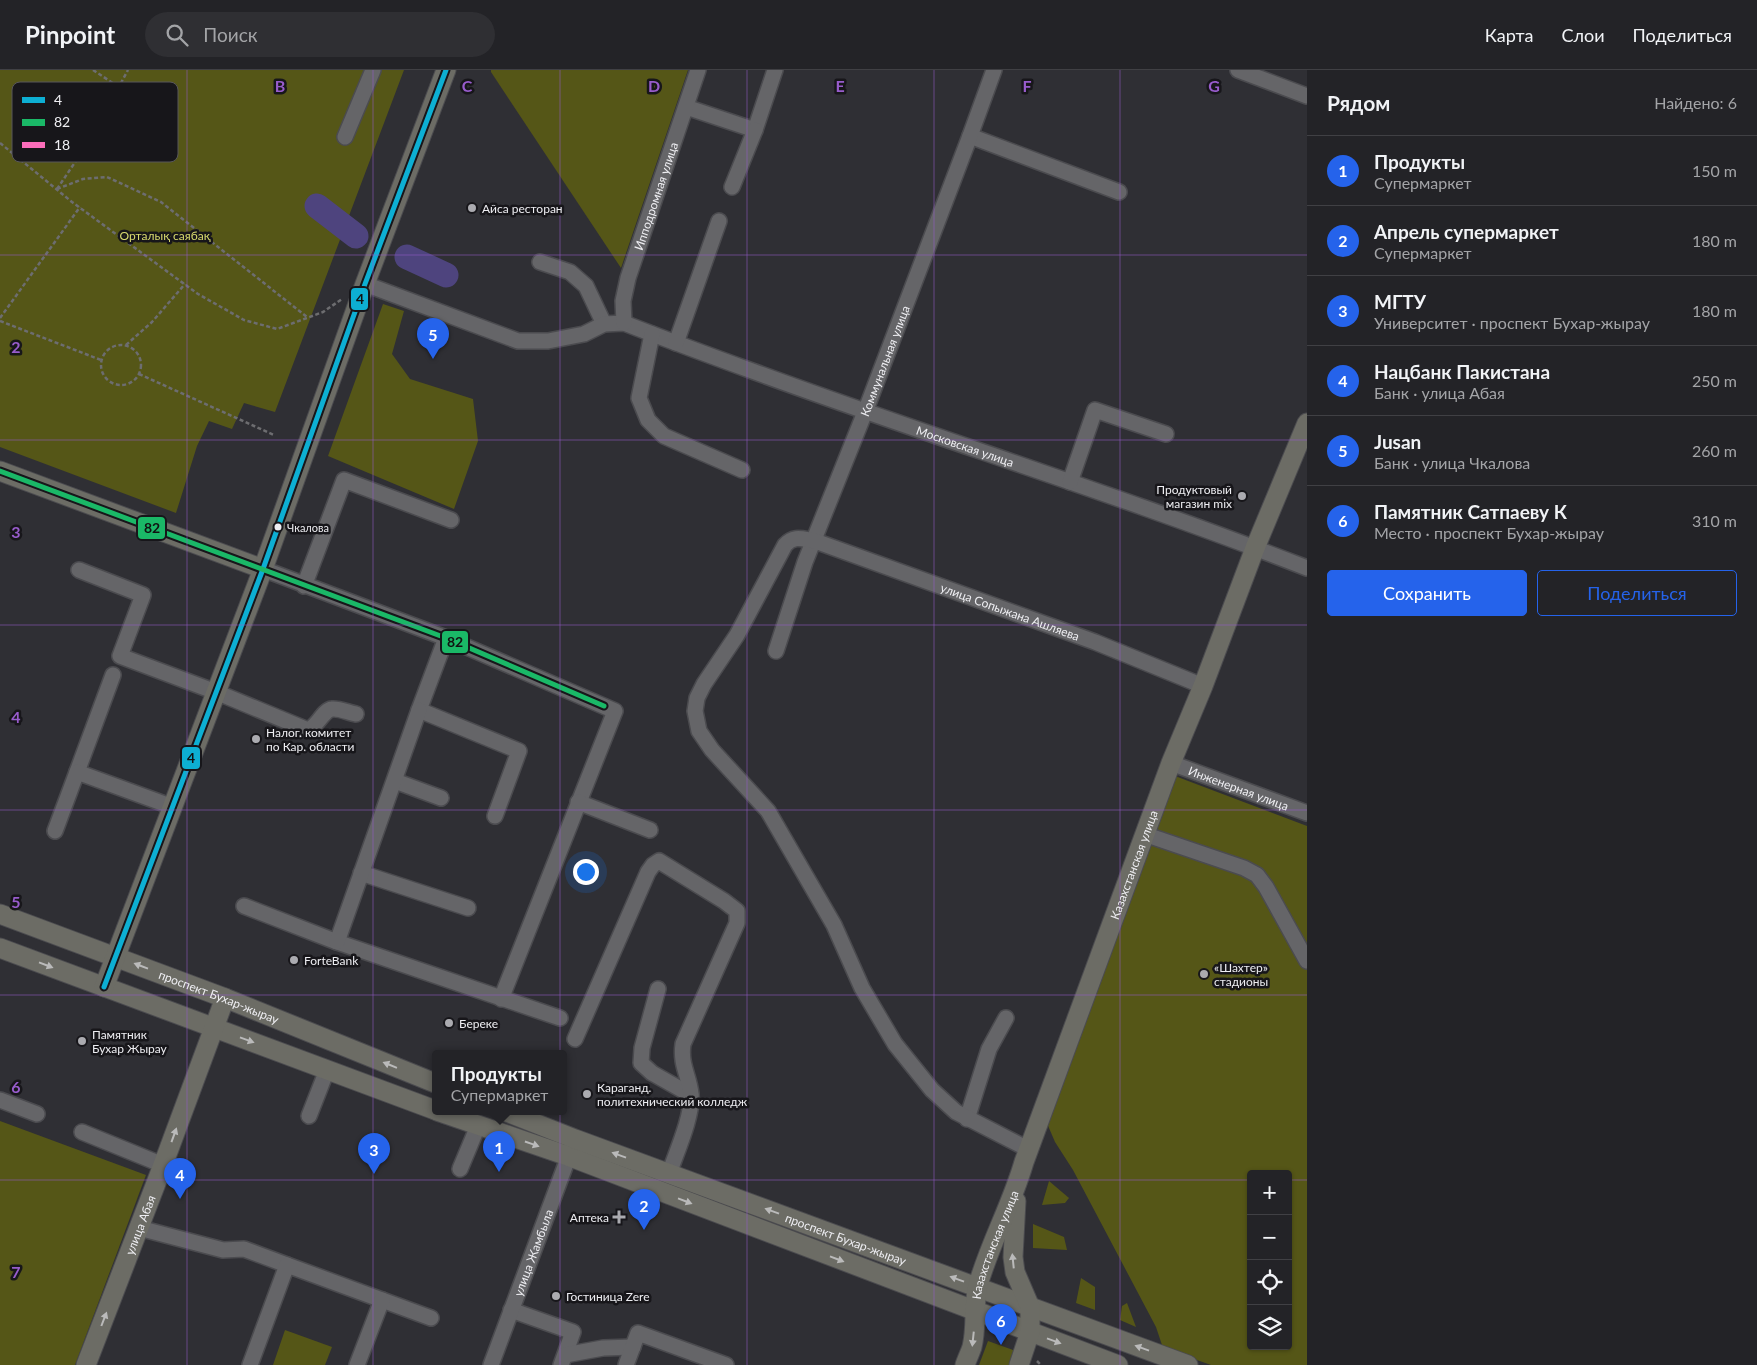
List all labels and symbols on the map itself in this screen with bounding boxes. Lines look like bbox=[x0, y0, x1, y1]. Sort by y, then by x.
text: B bbox=[275, 76, 285, 95]
text: C bbox=[462, 76, 473, 95]
text: D bbox=[648, 76, 660, 95]
text: E bbox=[835, 76, 845, 95]
text: F bbox=[1022, 76, 1032, 95]
text: G bbox=[1208, 76, 1220, 95]
legend bbox=[12, 82, 178, 162]
text: 4 bbox=[54, 91, 62, 108]
text: 82 bbox=[54, 113, 70, 130]
text: 18 bbox=[54, 136, 70, 153]
street label: Ипподромная улица bbox=[630, 140, 681, 252]
place label: Айса ресторан bbox=[482, 201, 563, 216]
marker: Айса ресторан bbox=[466, 202, 478, 214]
park label: Орталық саябақ bbox=[119, 228, 211, 243]
line badge: 4 bbox=[350, 287, 369, 311]
text: 4 bbox=[356, 290, 364, 307]
street label: Коммунальная улица bbox=[857, 303, 912, 418]
pin: 5 bbox=[417, 318, 449, 359]
text: 2 bbox=[11, 337, 21, 356]
street label: Московская улица bbox=[915, 422, 1016, 469]
place label: Продуктовый магазин mix bbox=[1156, 482, 1232, 511]
marker: Продуктовый магазин mix bbox=[1236, 490, 1248, 502]
line badge: 82 bbox=[137, 516, 166, 540]
text: 82 bbox=[144, 519, 160, 536]
place label: Чкалова bbox=[287, 521, 329, 534]
text: 3 bbox=[11, 522, 21, 541]
marker: Чкалова bbox=[273, 522, 283, 532]
street label: улица Сопыжана Ашляева bbox=[939, 580, 1082, 643]
line badge: 82 bbox=[441, 630, 469, 654]
text: 82 bbox=[447, 633, 463, 650]
text: 4 bbox=[11, 707, 21, 726]
place label: Налог. комитет по Кар. области bbox=[266, 725, 355, 754]
marker: Налог. комитет по Кар. области bbox=[250, 733, 262, 745]
line badge: 4 bbox=[181, 746, 201, 770]
text: 4 bbox=[187, 749, 195, 766]
street label: Инженерная улица bbox=[1186, 763, 1291, 813]
street label: Казахстанская улица bbox=[1107, 808, 1161, 921]
your location bbox=[573, 859, 599, 885]
text: 5 bbox=[11, 892, 21, 911]
place label: ForteBank bbox=[304, 953, 359, 968]
marker: ForteBank bbox=[288, 954, 300, 966]
place label: «Шахтер» стадионы bbox=[1214, 960, 1268, 989]
one-way arrow bbox=[38, 962, 53, 969]
one-way arrow bbox=[134, 962, 149, 969]
street label: проспект Бухар-жырау bbox=[157, 966, 282, 1027]
marker: «Шахтер» стадионы bbox=[1198, 968, 1210, 980]
place label: Береке bbox=[459, 1016, 498, 1031]
marker: Береке bbox=[443, 1017, 455, 1029]
place label: Памятник Бухар Жырау bbox=[92, 1027, 168, 1056]
marker: Памятник Бухар Жырау bbox=[76, 1035, 88, 1047]
one-way arrow bbox=[240, 1036, 255, 1044]
one-way arrow bbox=[383, 1060, 397, 1068]
text: 6 bbox=[11, 1077, 21, 1096]
place label: Караганд. политехнический колледж bbox=[597, 1080, 748, 1109]
marker: Караганд. политехнический колледж bbox=[581, 1088, 593, 1100]
one-way arrow bbox=[170, 1127, 178, 1142]
pin: 1 bbox=[483, 1131, 515, 1172]
pin: 3 bbox=[358, 1133, 390, 1174]
one-way arrow bbox=[525, 1141, 540, 1149]
one-way arrow bbox=[611, 1151, 626, 1159]
pin: 4 bbox=[164, 1158, 196, 1199]
street label: Казахстанская улица bbox=[968, 1188, 1021, 1300]
pin: 2 bbox=[628, 1189, 660, 1230]
street label: улица Абая bbox=[122, 1193, 158, 1257]
one-way arrow bbox=[678, 1197, 693, 1205]
street label: улица Жамбыла bbox=[510, 1207, 556, 1298]
one-way arrow bbox=[764, 1207, 779, 1215]
place label: Аптека bbox=[570, 1210, 609, 1225]
street label: проспект Бухар-жырау bbox=[783, 1210, 909, 1268]
marker: Аптека bbox=[613, 1211, 625, 1223]
one-way arrow bbox=[1009, 1253, 1017, 1269]
one-way arrow bbox=[829, 1256, 844, 1263]
text: 7 bbox=[11, 1262, 21, 1281]
one-way arrow bbox=[949, 1275, 964, 1283]
place label: Гостиница Zere bbox=[566, 1289, 650, 1304]
marker: Гостиница Zere bbox=[550, 1290, 562, 1302]
pin: 6 bbox=[985, 1304, 1017, 1345]
one-way arrow bbox=[100, 1312, 108, 1327]
one-way arrow bbox=[969, 1331, 977, 1347]
one-way arrow bbox=[1047, 1337, 1062, 1345]
one-way arrow bbox=[1135, 1344, 1150, 1351]

